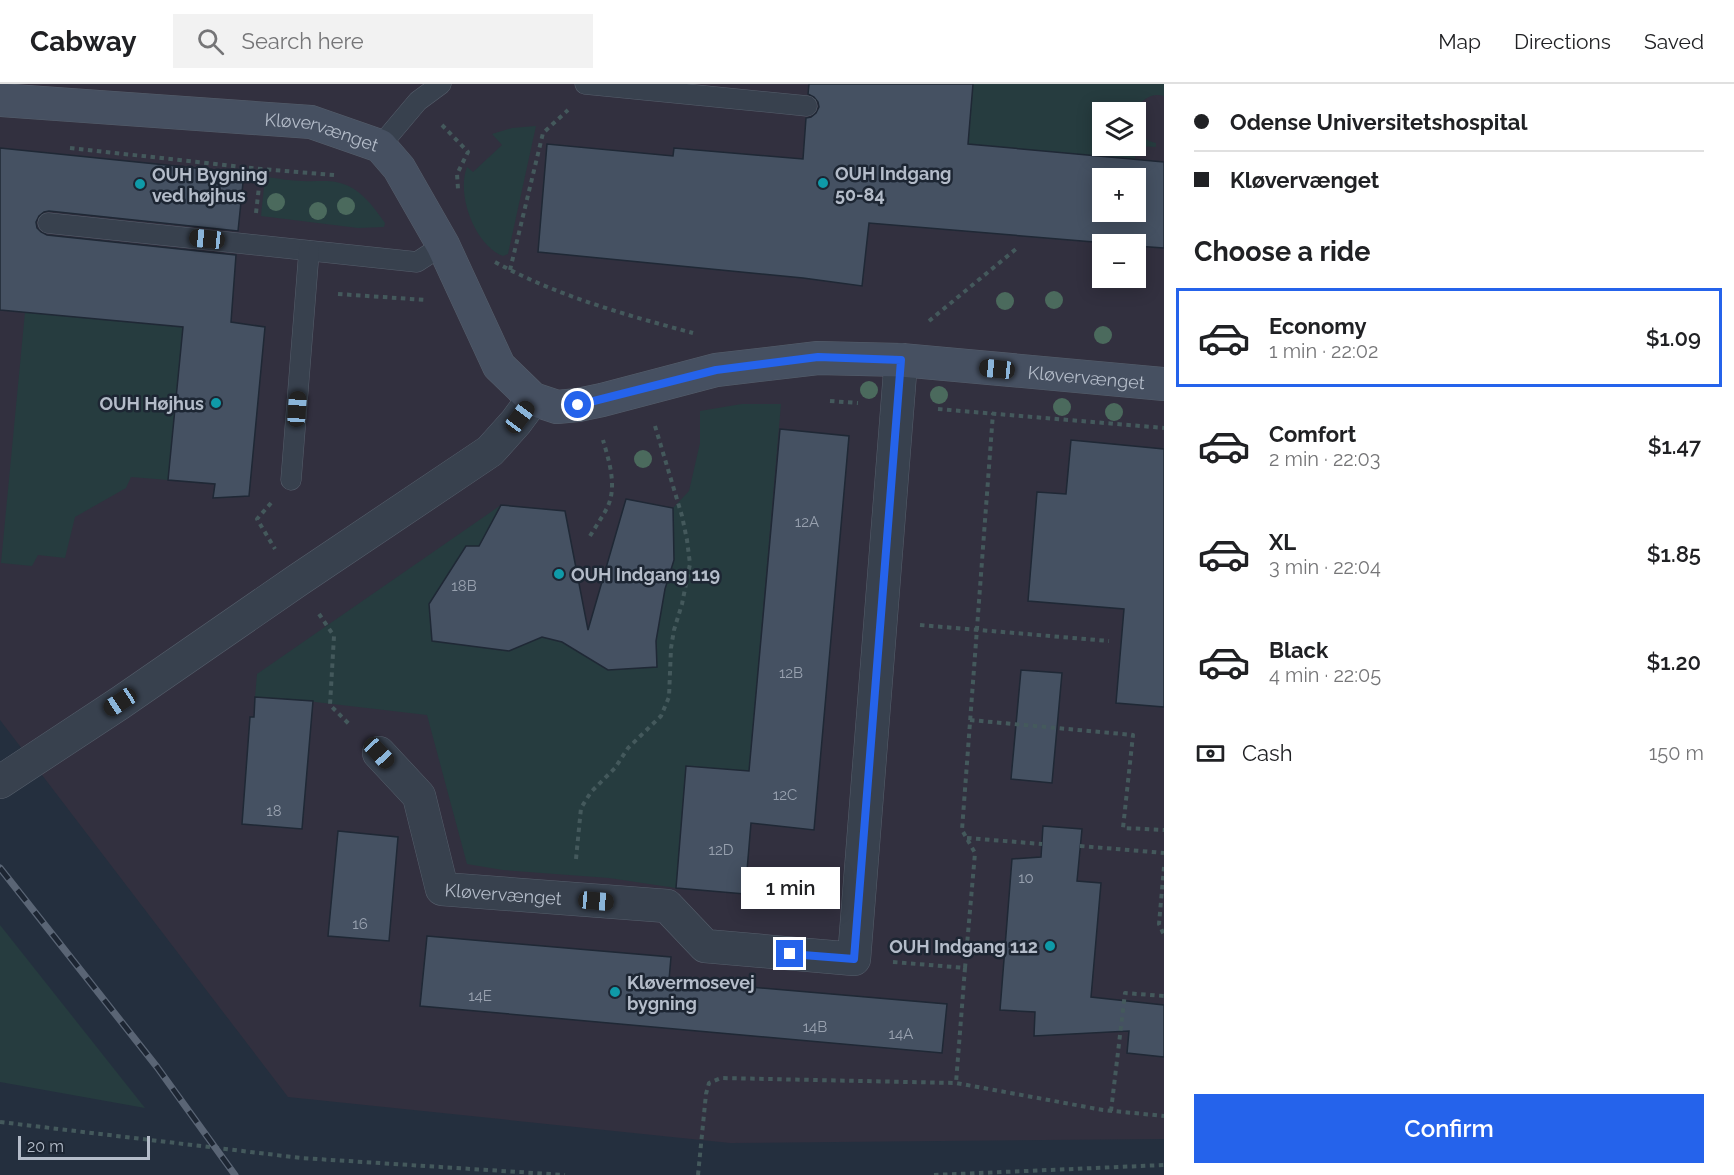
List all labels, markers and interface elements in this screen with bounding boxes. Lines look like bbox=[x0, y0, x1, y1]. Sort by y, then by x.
search box bbox=[173, 14, 593, 68]
text: Cabway bbox=[30, 25, 137, 58]
icon: search bbox=[194, 25, 227, 58]
text: Search here bbox=[242, 28, 364, 54]
text: Map bbox=[1438, 29, 1481, 54]
text: Directions bbox=[1514, 29, 1611, 54]
text: Saved bbox=[1644, 29, 1704, 54]
map controls bbox=[1092, 102, 1146, 288]
button: layers bbox=[1092, 102, 1146, 156]
street label: Kløvervænget bbox=[264, 108, 381, 155]
text: Odense Universitetshospital bbox=[1230, 109, 1527, 135]
place label: OUH Indgang 50-84 bbox=[835, 163, 952, 205]
place label: OUH Bygning ved højhus bbox=[152, 164, 268, 206]
text: Kløvervænget bbox=[1230, 167, 1379, 193]
button: + bbox=[1092, 168, 1146, 222]
marker: OUH Indgang 50-84 bbox=[816, 176, 830, 190]
marker: OUH Bygning ved højhus bbox=[133, 177, 147, 191]
car bbox=[188, 228, 226, 250]
button: − bbox=[1092, 234, 1146, 288]
text: Choose a ride bbox=[1194, 236, 1370, 267]
icon: car bbox=[1197, 311, 1251, 365]
text: Economy bbox=[1269, 313, 1367, 339]
text: $1.09 bbox=[1646, 325, 1701, 351]
text: 1 min · 22:02 bbox=[1269, 339, 1378, 363]
car bbox=[978, 358, 1016, 380]
street label: Kløvervænget bbox=[1027, 361, 1146, 393]
car bbox=[287, 390, 307, 428]
route start bbox=[564, 391, 591, 418]
place label: OUH Højhus bbox=[99, 393, 204, 414]
marker: OUH Højhus bbox=[209, 396, 223, 410]
car bbox=[502, 397, 538, 437]
icon: car bbox=[1197, 419, 1251, 473]
text: Comfort bbox=[1269, 421, 1356, 447]
text: $1.47 bbox=[1648, 433, 1701, 459]
text: 2 min · 22:03 bbox=[1269, 447, 1380, 471]
house number: 12A bbox=[795, 513, 819, 531]
icon: car bbox=[1197, 527, 1251, 581]
text: XL bbox=[1269, 529, 1296, 555]
text: $1.85 bbox=[1647, 541, 1701, 567]
text: 3 min · 22:04 bbox=[1269, 555, 1381, 579]
place label: OUH Indgang 119 bbox=[571, 564, 720, 585]
marker: OUH Indgang 119 bbox=[552, 567, 566, 581]
house number: 18B bbox=[451, 577, 477, 595]
icon: car bbox=[1197, 635, 1251, 689]
text: Black bbox=[1269, 637, 1328, 663]
text: $1.20 bbox=[1647, 649, 1701, 675]
text: 4 min · 22:05 bbox=[1269, 663, 1381, 687]
house number: 12B bbox=[779, 664, 803, 682]
car bbox=[100, 685, 140, 719]
car bbox=[360, 734, 398, 772]
icon: cash bbox=[1194, 737, 1227, 770]
text: Cash bbox=[1242, 740, 1293, 766]
text: 150 m bbox=[1649, 741, 1704, 765]
house number: 12C bbox=[773, 786, 797, 804]
house number: 18 bbox=[266, 802, 282, 820]
house number: 12D bbox=[709, 841, 734, 859]
callout: 1 min bbox=[740, 867, 840, 909]
house number: 10 bbox=[1018, 869, 1034, 887]
text: 1 min bbox=[766, 876, 815, 900]
street label: Kløvervænget bbox=[444, 879, 563, 909]
car bbox=[577, 890, 615, 912]
house number: 16 bbox=[352, 915, 368, 933]
place label: OUH Indgang 112 bbox=[889, 936, 1038, 957]
marker: OUH Indgang 112 bbox=[1043, 939, 1057, 953]
route end bbox=[776, 940, 803, 967]
place label: Kløvermosevej bygning bbox=[627, 972, 755, 1014]
marker: Kløvermosevej bygning bbox=[608, 985, 622, 999]
house number: 14E bbox=[468, 987, 492, 1005]
house number: 14B bbox=[803, 1018, 827, 1036]
house number: 14A bbox=[889, 1025, 913, 1043]
button: Confirm bbox=[1194, 1094, 1704, 1163]
scale bar bbox=[18, 1133, 150, 1160]
text: 20 m bbox=[27, 1137, 64, 1156]

